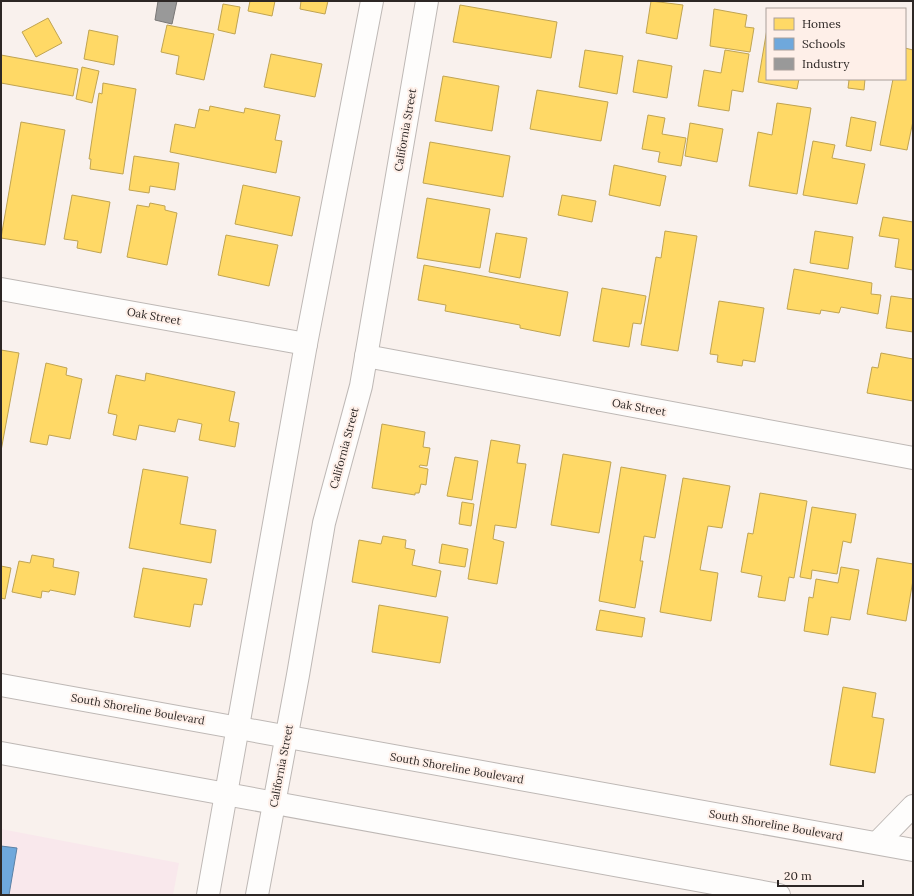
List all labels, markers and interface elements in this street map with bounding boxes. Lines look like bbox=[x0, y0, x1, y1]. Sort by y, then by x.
legend bbox=[766, 8, 906, 80]
text: Homes bbox=[802, 16, 841, 31]
text: Schools bbox=[802, 36, 846, 51]
text: Industry bbox=[802, 56, 850, 71]
street label: California Street bbox=[391, 87, 419, 173]
street label: Oak Street bbox=[126, 304, 183, 328]
street label: Oak Street bbox=[611, 395, 668, 419]
street label: California Street bbox=[326, 405, 362, 490]
street label: South Shoreline Boulevard bbox=[70, 690, 206, 728]
street label: California Street bbox=[266, 723, 296, 808]
street label: South Shoreline Boulevard bbox=[389, 749, 525, 787]
street label: South Shoreline Boulevard bbox=[708, 806, 844, 844]
scale bar bbox=[778, 862, 863, 888]
text: 20 m bbox=[784, 868, 812, 883]

